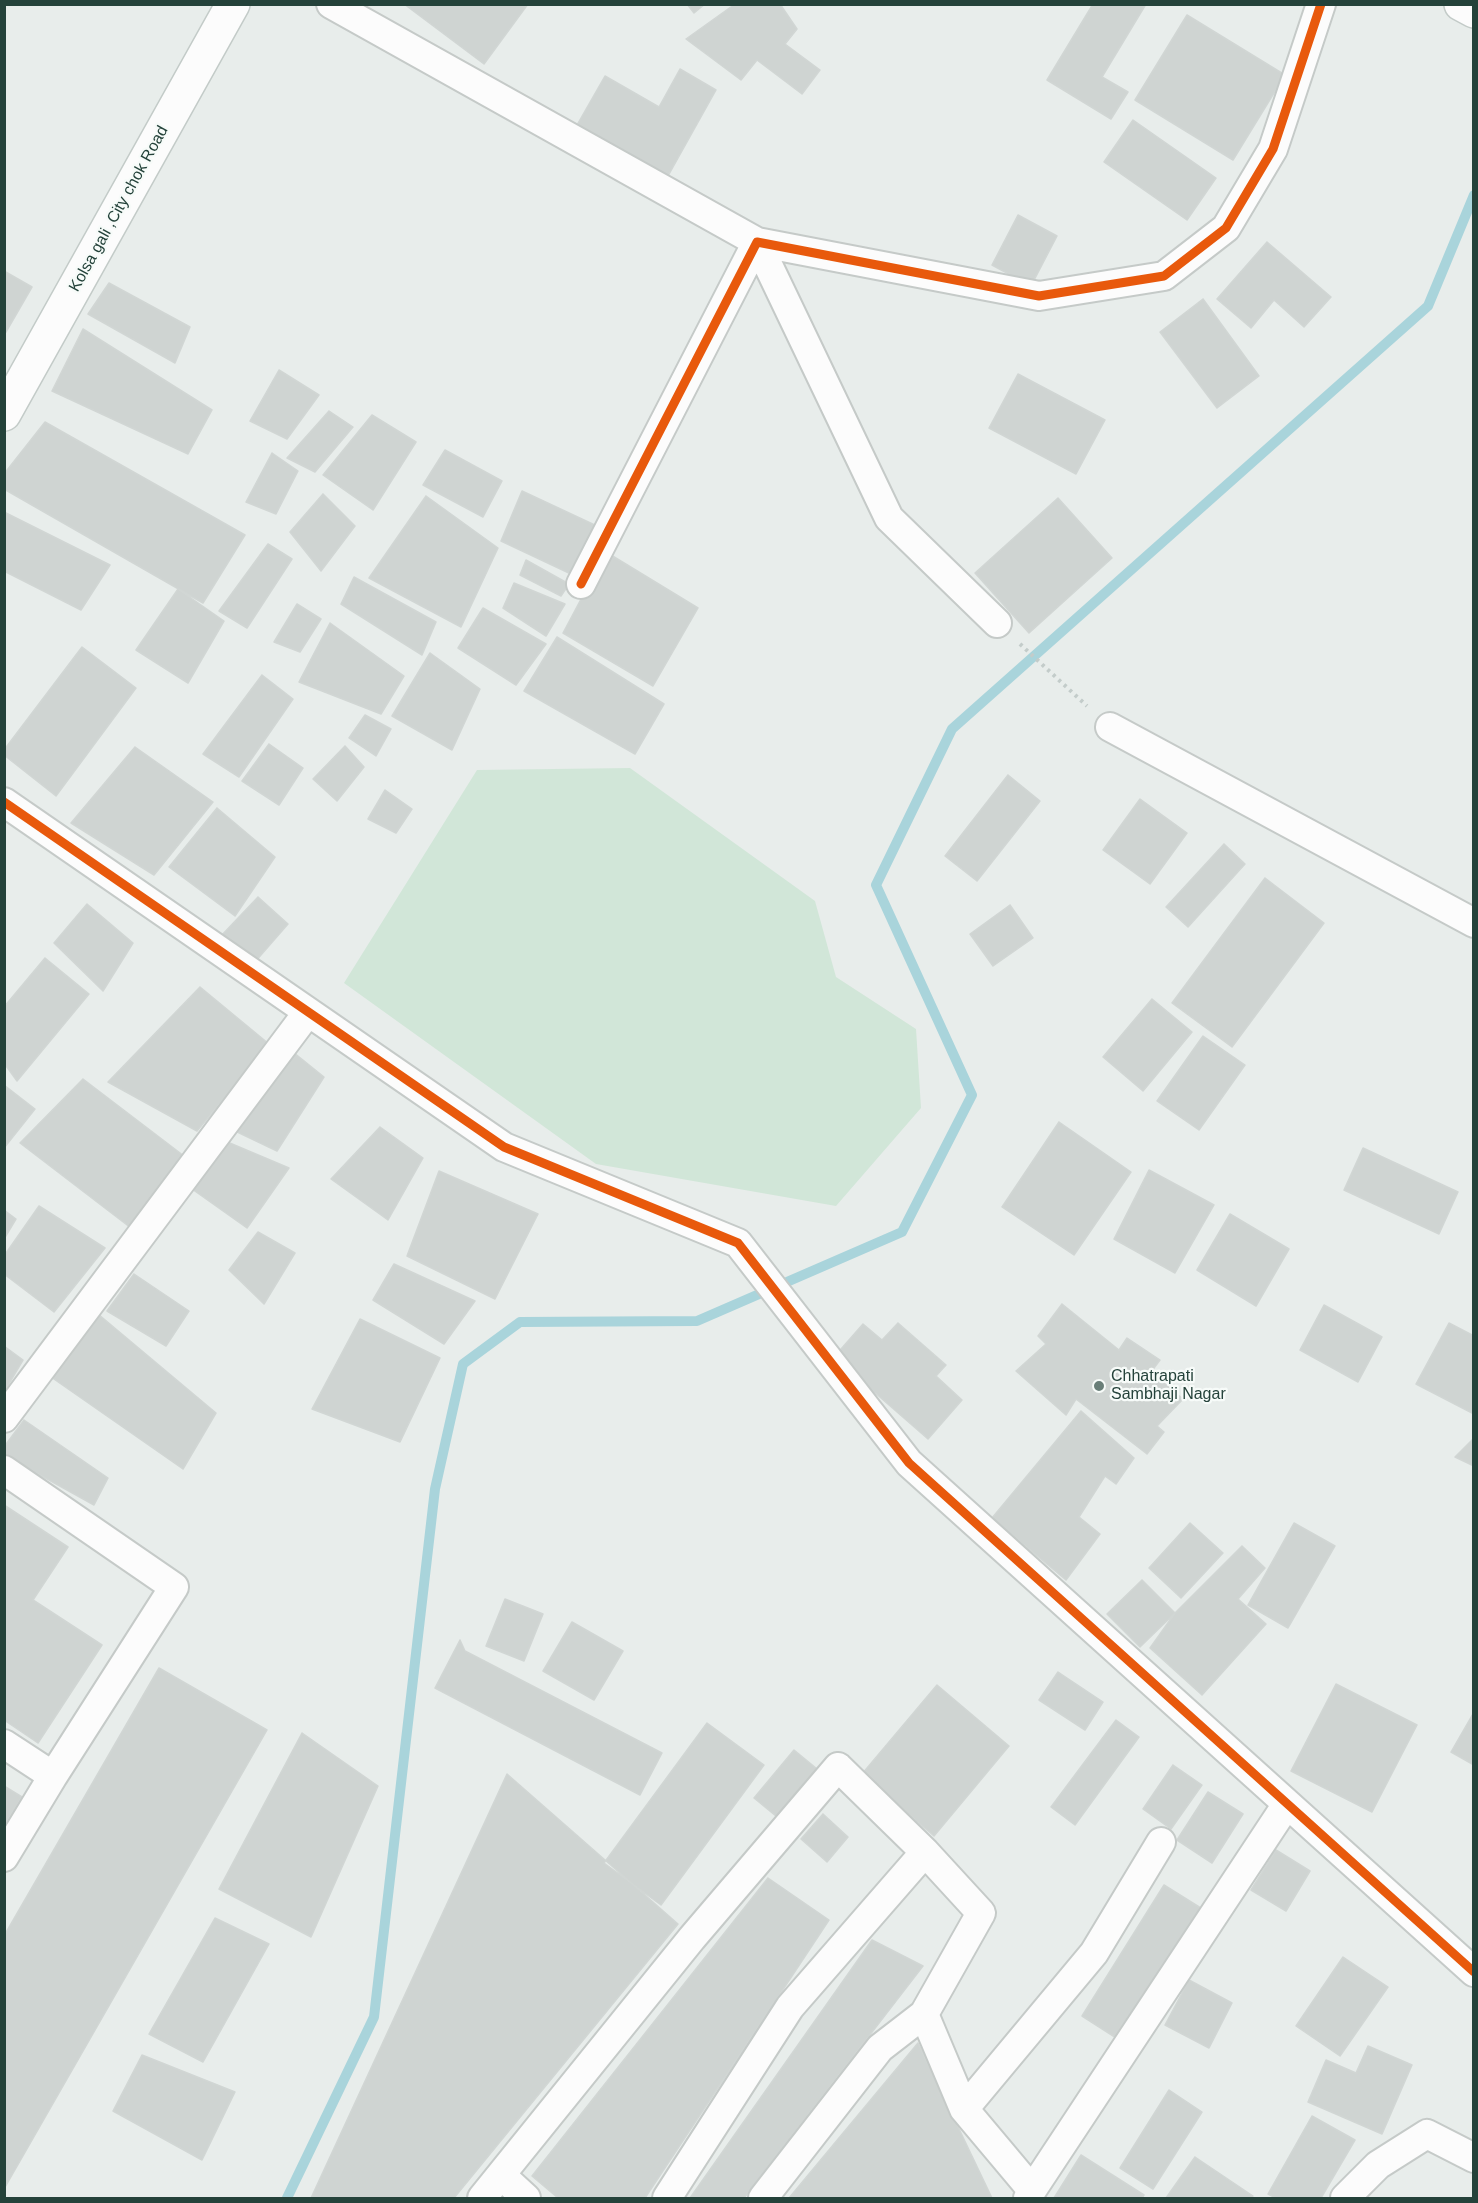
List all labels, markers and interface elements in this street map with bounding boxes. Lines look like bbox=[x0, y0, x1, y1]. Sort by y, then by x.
street label: Kolsa gali ,City chok Road bbox=[65, 123, 173, 295]
place label: Chhatrapati Sambhaji Nagar bbox=[1111, 1367, 1226, 1405]
marker: Chhatrapati Sambhaji Nagar bbox=[1092, 1379, 1106, 1393]

